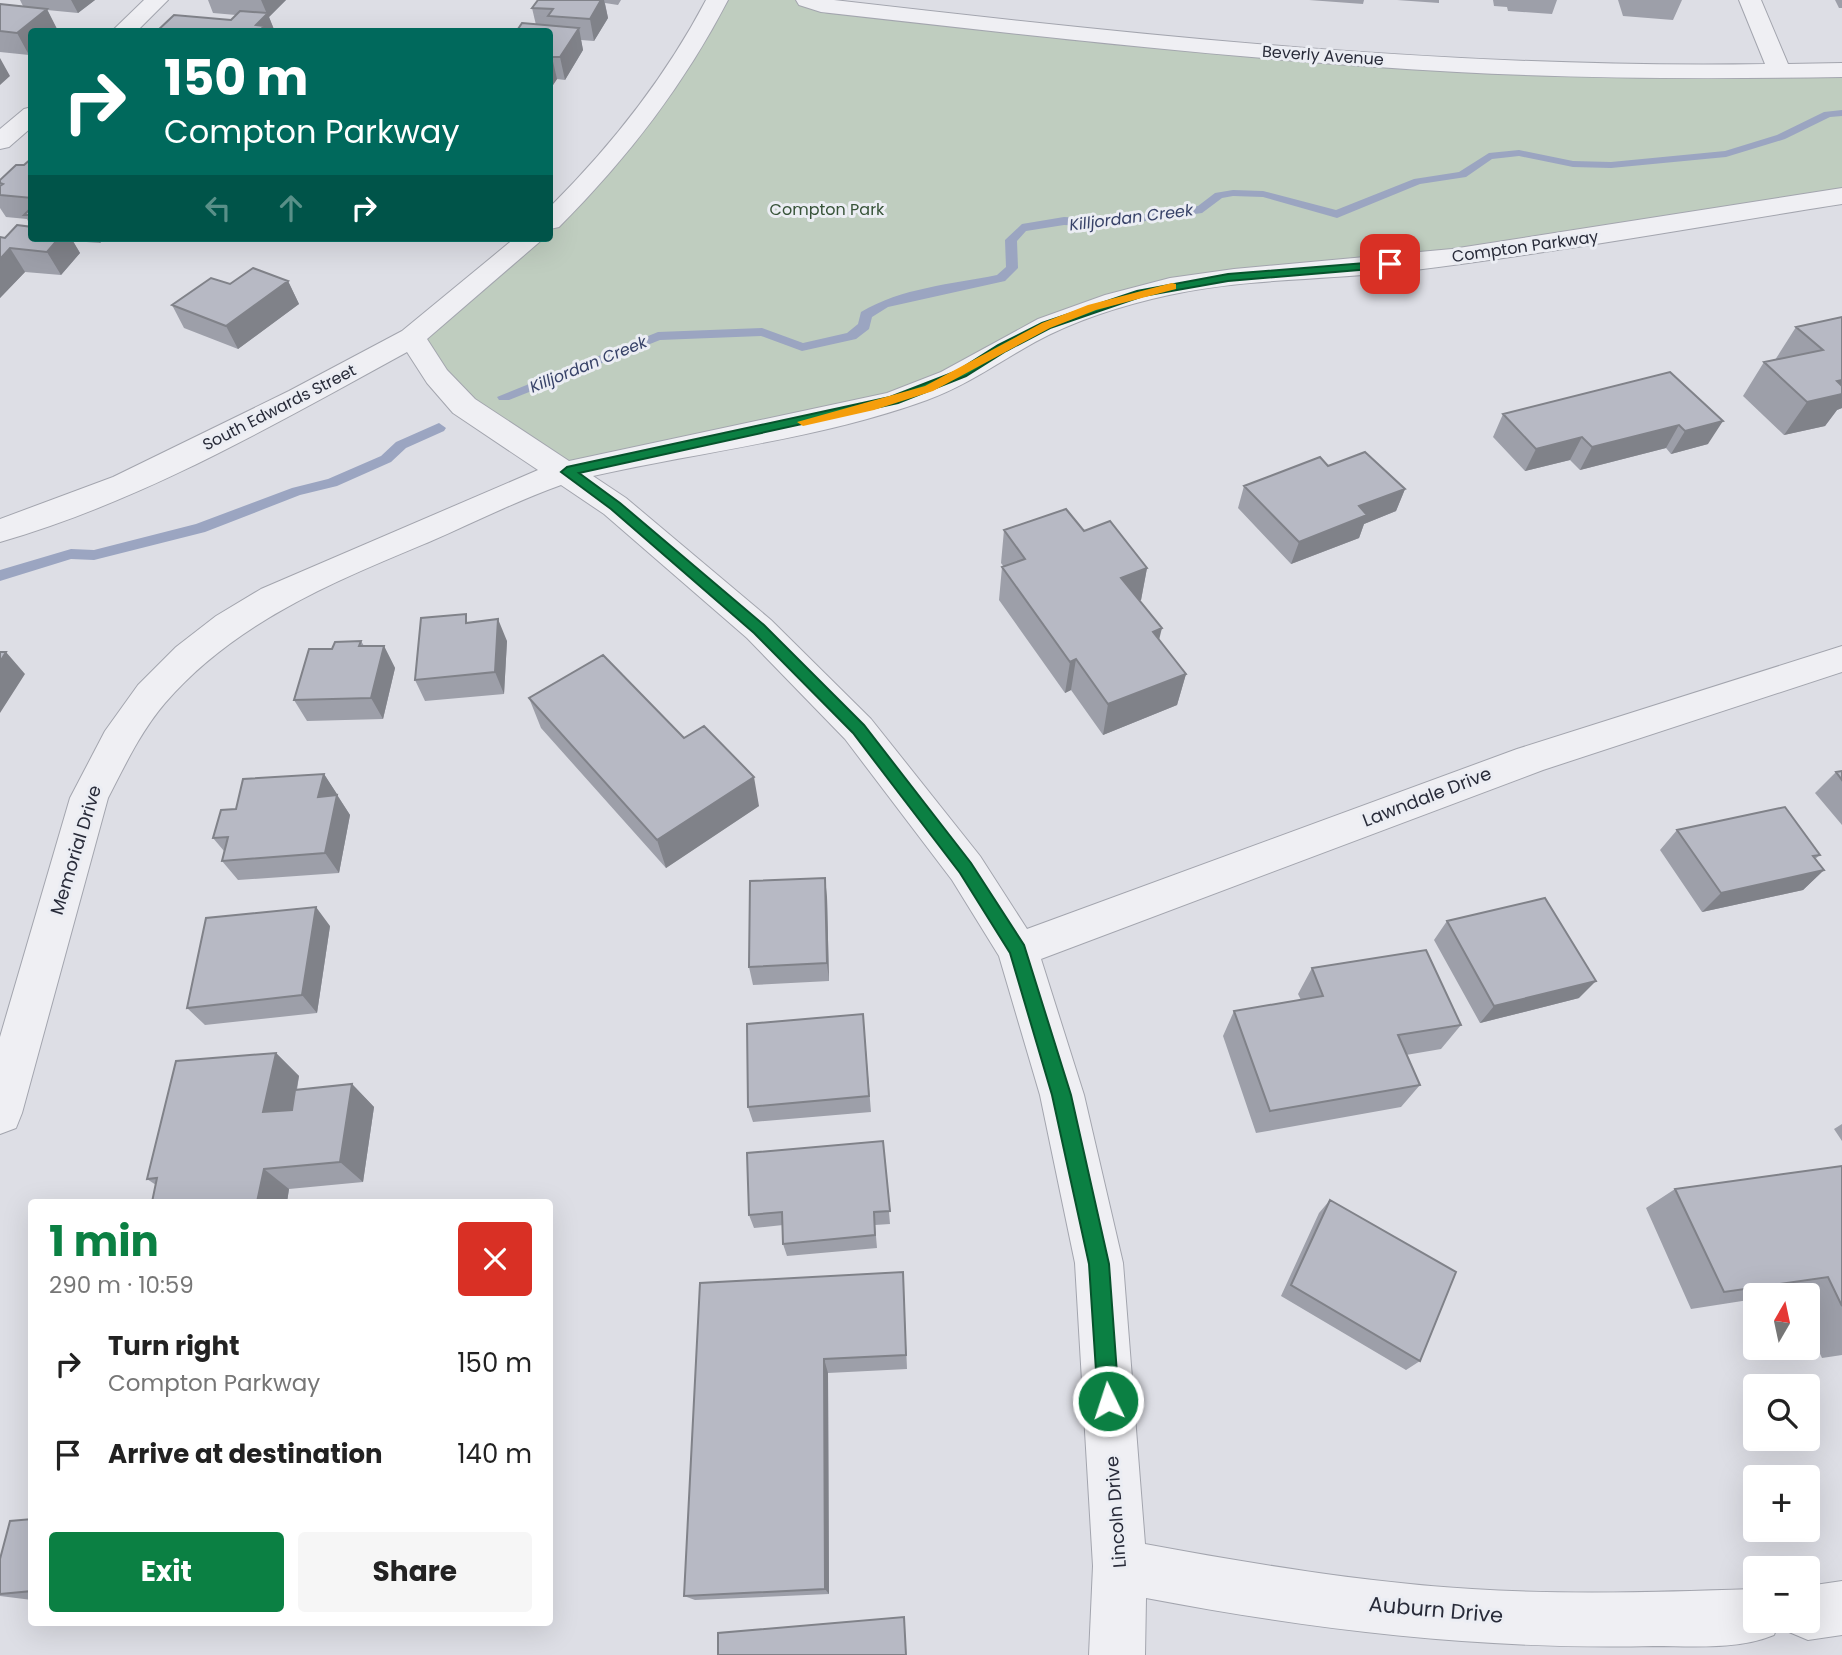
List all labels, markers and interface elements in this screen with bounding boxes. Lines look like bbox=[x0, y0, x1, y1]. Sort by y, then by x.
street label: Beverly Avenue bbox=[1261, 40, 1385, 71]
text: 150 m bbox=[164, 44, 309, 112]
icon: right bbox=[49, 56, 140, 147]
text: Compton Parkway bbox=[164, 109, 459, 154]
icon: left bbox=[199, 189, 237, 227]
icon: ahead bbox=[272, 189, 310, 227]
icon: right bbox=[345, 189, 383, 227]
park label: Compton Park bbox=[770, 198, 885, 221]
water label: Killjordan Creek bbox=[1068, 198, 1195, 237]
street label: Compton Parkway bbox=[1450, 225, 1600, 268]
pin bbox=[1360, 234, 1420, 294]
icon: arrive bbox=[1371, 245, 1409, 283]
water label: Killjordan Creek bbox=[526, 330, 651, 398]
street label: South Edwards Street bbox=[199, 359, 360, 456]
street label: Lawndale Drive bbox=[1359, 760, 1495, 833]
street label: Memorial Drive bbox=[44, 782, 107, 918]
text: 1 min bbox=[49, 1212, 159, 1271]
button: close bbox=[458, 1222, 532, 1296]
text: 290 m · 10:59 bbox=[49, 1269, 194, 1301]
north arrow bbox=[1743, 1283, 1820, 1360]
map controls bbox=[1743, 1283, 1820, 1633]
text: Turn right bbox=[108, 1328, 240, 1364]
icon: right bbox=[49, 1345, 87, 1383]
text: 150 m bbox=[457, 1345, 532, 1381]
position arrow bbox=[1071, 1364, 1145, 1438]
text: Compton Parkway bbox=[108, 1367, 320, 1399]
button: search bbox=[1743, 1374, 1820, 1451]
icon: arrive bbox=[49, 1436, 87, 1474]
text: Arrive at destination bbox=[108, 1436, 383, 1472]
text: 140 m bbox=[457, 1436, 532, 1472]
street label: Lincoln Drive bbox=[1099, 1455, 1132, 1569]
button: + bbox=[1743, 1465, 1820, 1542]
button: Exit bbox=[49, 1532, 284, 1612]
button: Share bbox=[298, 1532, 532, 1612]
button: − bbox=[1743, 1556, 1820, 1633]
street label: Auburn Drive bbox=[1368, 1589, 1504, 1630]

